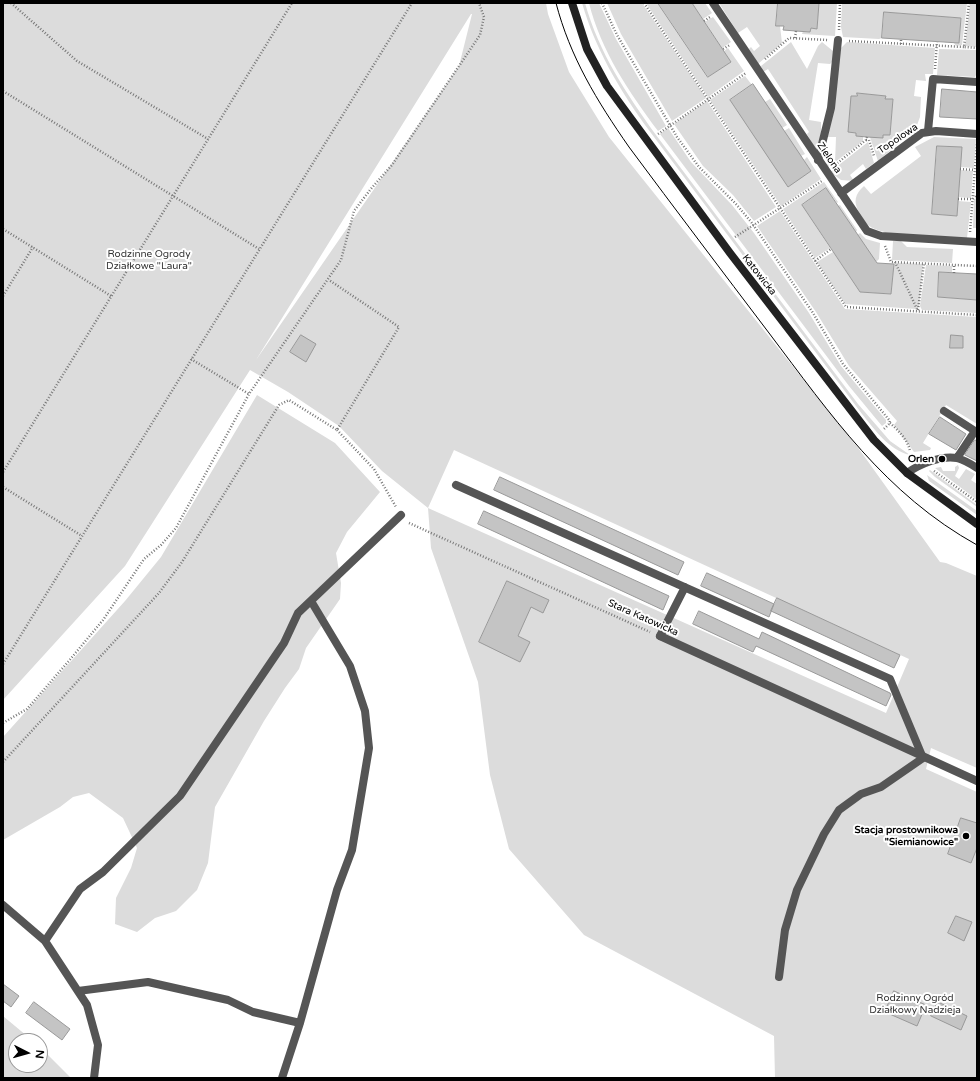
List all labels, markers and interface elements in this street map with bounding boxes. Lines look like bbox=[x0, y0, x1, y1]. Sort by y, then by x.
street label: Topolowa bbox=[876, 121, 920, 157]
street label: Zielona bbox=[814, 140, 844, 176]
park label: Rodzinne Ogrody Działkowe "Laura" bbox=[106, 248, 192, 272]
street label: Katowicka bbox=[739, 252, 779, 298]
place label: Orlen bbox=[908, 453, 934, 465]
marker: Orlen bbox=[937, 454, 947, 464]
street label: Stara Katowicka bbox=[606, 597, 680, 639]
place label: Stacja prostownikowa "Siemianowice" bbox=[855, 824, 958, 848]
marker: Stacja prostownikowa "Siemianowice" bbox=[961, 831, 971, 841]
park label: Rodzinny Ogród Działkowy Nadzieja bbox=[869, 992, 961, 1016]
north arrow bbox=[8, 1033, 48, 1073]
text: N bbox=[33, 1049, 46, 1059]

